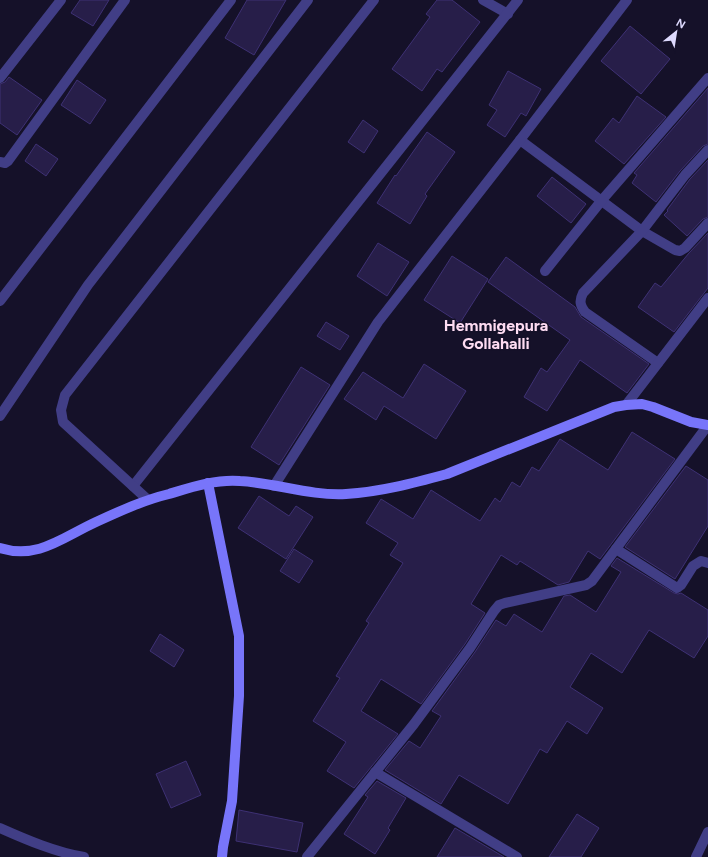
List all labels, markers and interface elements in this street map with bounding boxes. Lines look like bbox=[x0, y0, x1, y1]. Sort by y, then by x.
north arrow bbox=[656, 12, 696, 52]
text: N bbox=[674, 16, 688, 32]
district label: Hemmigepura Gollahalli bbox=[444, 316, 548, 353]

